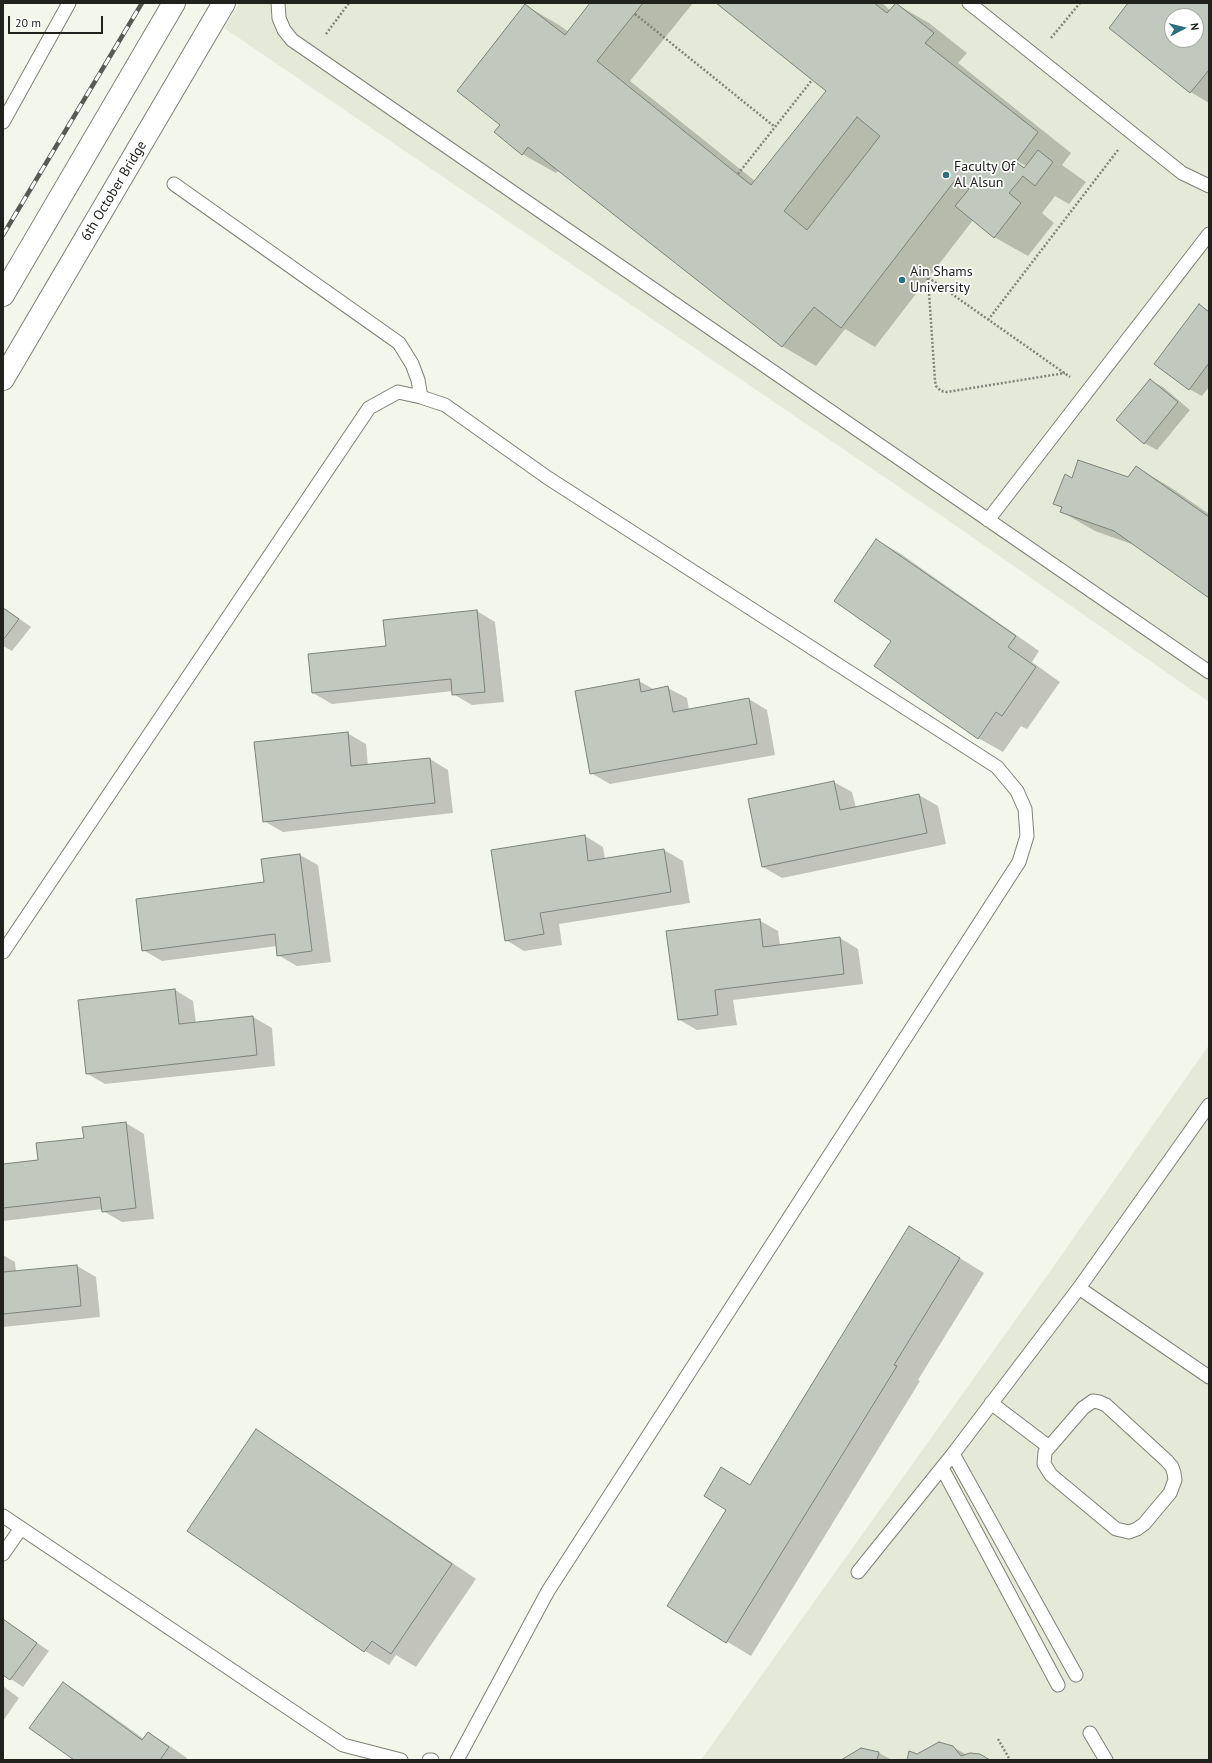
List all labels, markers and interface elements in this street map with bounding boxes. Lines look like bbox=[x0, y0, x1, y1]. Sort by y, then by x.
scale bar bbox=[10, 8, 105, 34]
north arrow bbox=[1164, 8, 1204, 48]
text: 20 m bbox=[15, 15, 41, 30]
text: N bbox=[1188, 22, 1202, 31]
street label: 6th October Bridge bbox=[77, 138, 151, 244]
place label: Faculty Of Al Alsun bbox=[954, 159, 1015, 192]
marker: Faculty Of Al Alsun bbox=[941, 170, 951, 180]
place label: Ain Shams University bbox=[910, 264, 973, 296]
marker: Ain Shams University bbox=[897, 275, 907, 285]

